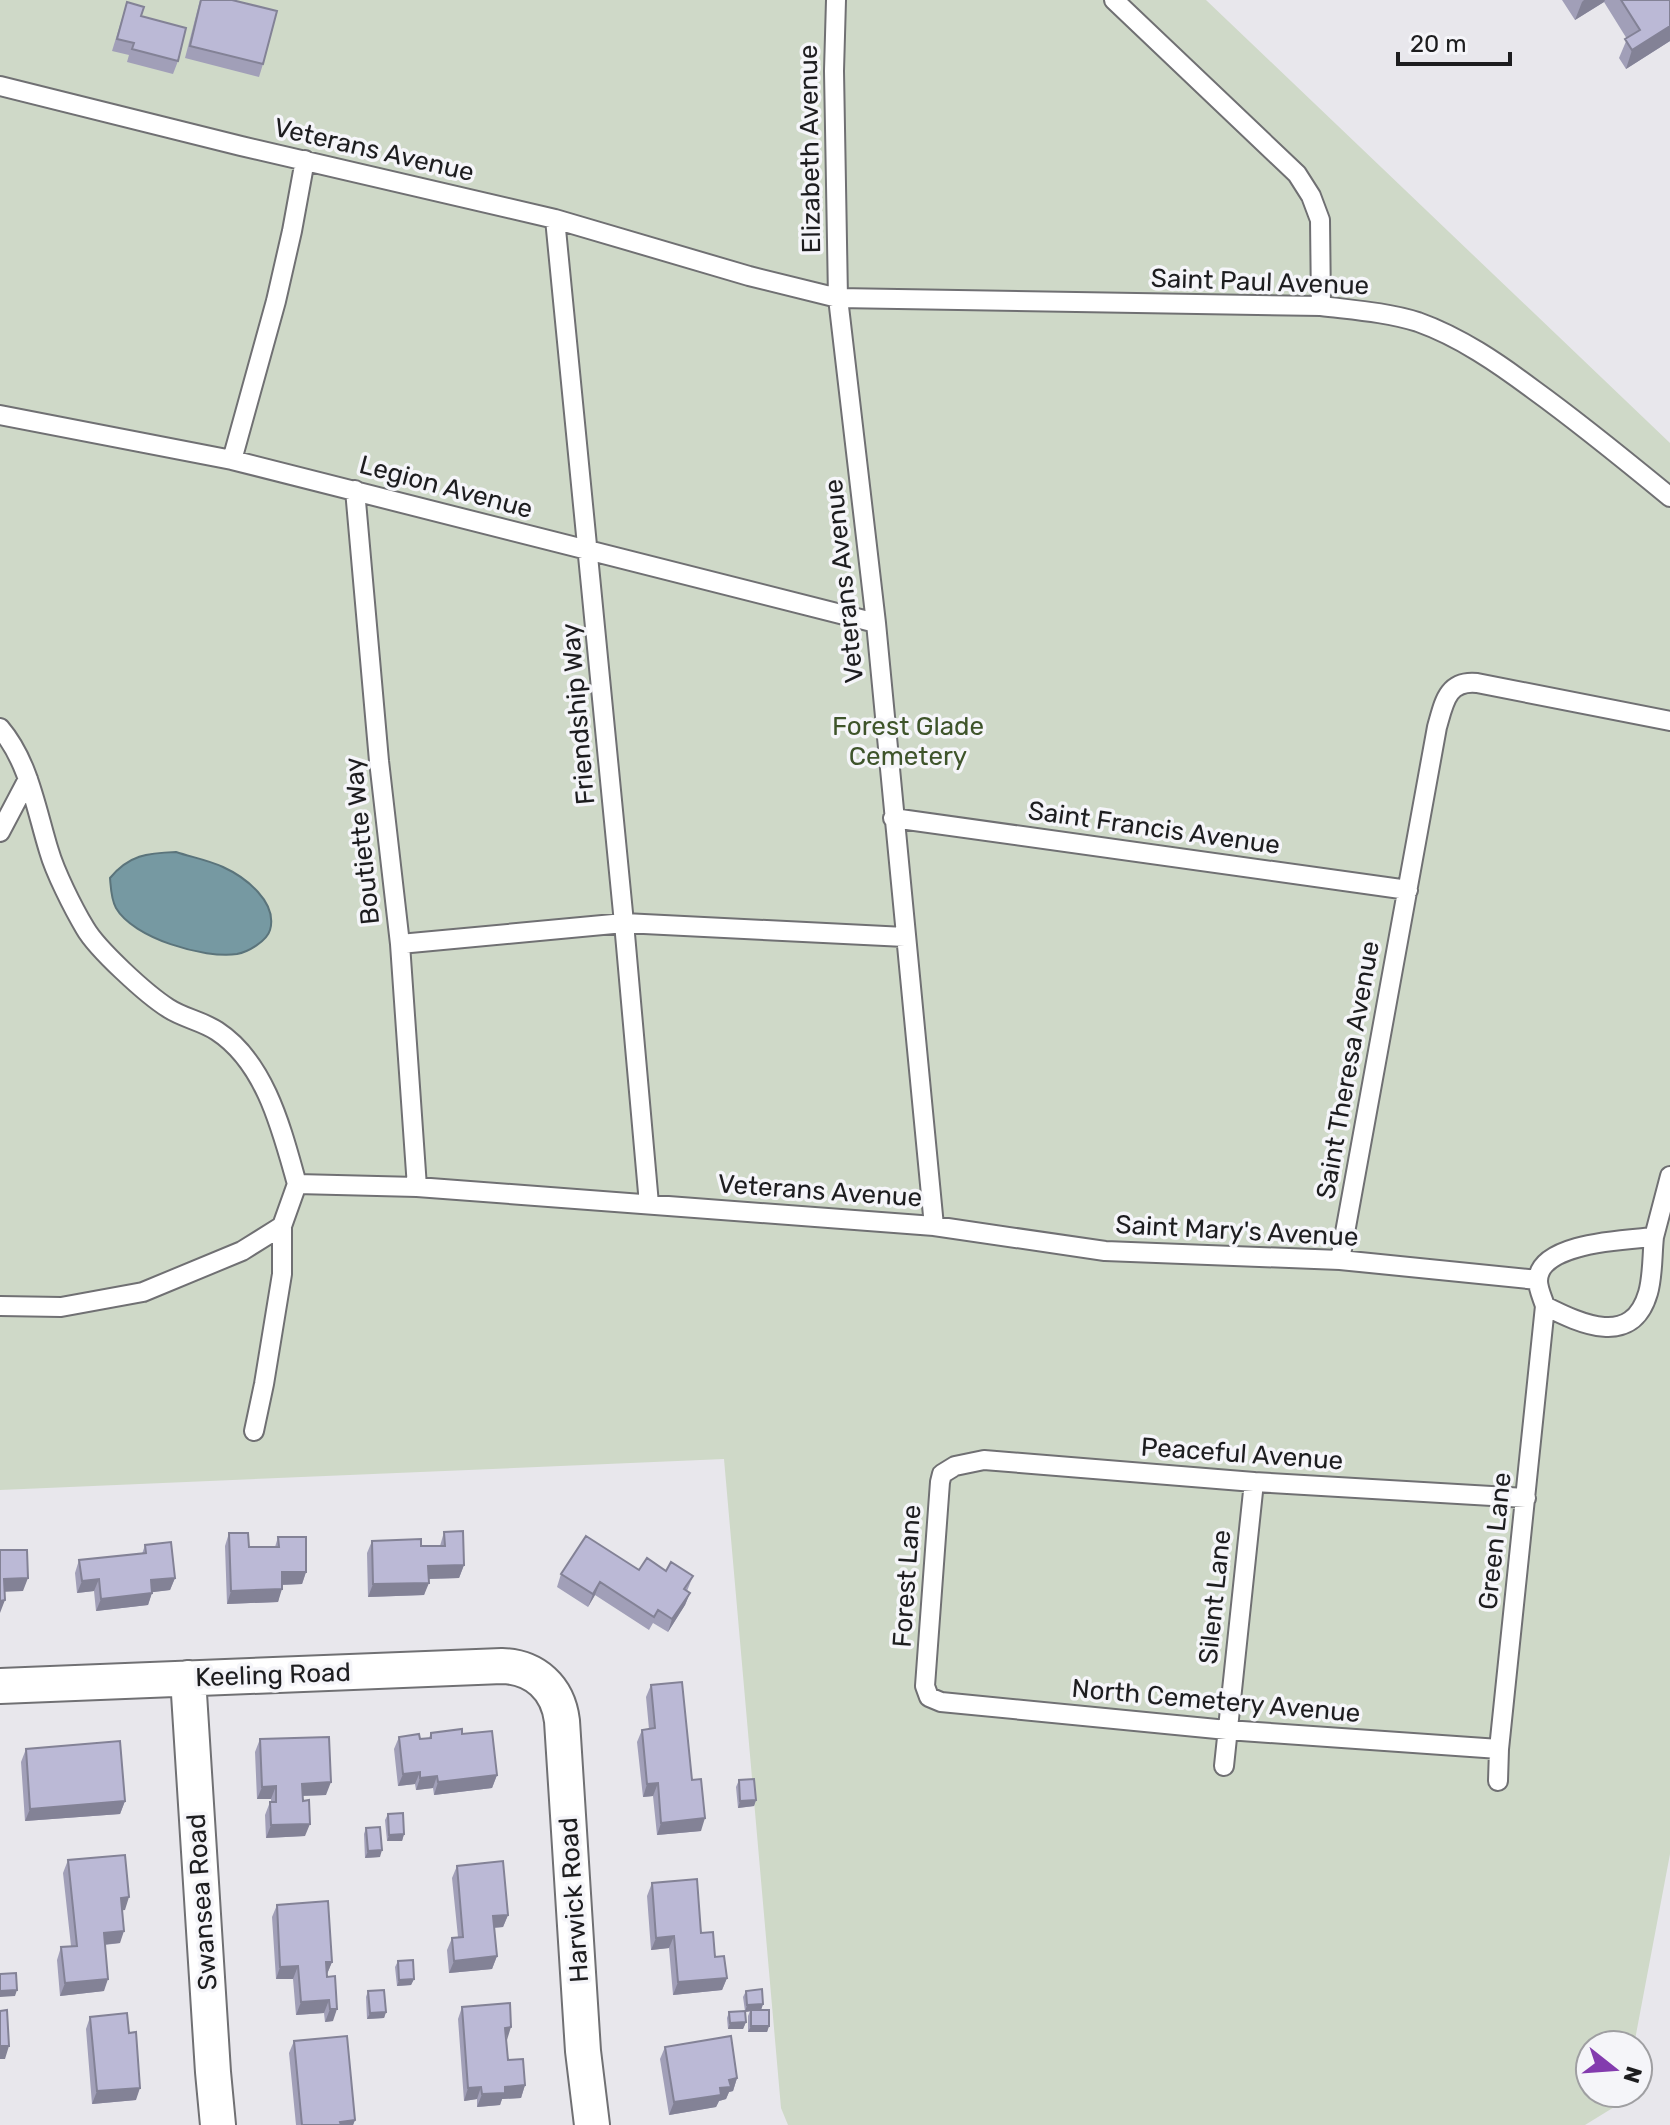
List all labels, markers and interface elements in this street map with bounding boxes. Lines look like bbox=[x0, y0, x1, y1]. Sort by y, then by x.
scale bar bbox=[1398, 16, 1510, 66]
text: 20 m bbox=[1410, 30, 1467, 58]
street label: Elizabeth Avenue bbox=[793, 44, 827, 254]
street label: Veterans Avenue bbox=[271, 112, 477, 188]
street label: Saint Paul Avenue bbox=[1150, 263, 1370, 301]
street label: Legion Avenue bbox=[356, 449, 536, 525]
street label: Veterans Avenue bbox=[818, 478, 870, 684]
street label: Friendship Way bbox=[555, 622, 601, 806]
park label: Forest Glade Cemetery bbox=[832, 711, 984, 772]
street label: Boutiette Way bbox=[338, 756, 386, 926]
street label: Saint Francis Avenue bbox=[1026, 795, 1282, 861]
street label: Saint Theresa Avenue bbox=[1310, 938, 1386, 1202]
street label: Veterans Avenue bbox=[717, 1168, 923, 1214]
street label: Saint Mary's Avenue bbox=[1115, 1209, 1359, 1253]
street label: Peaceful Avenue bbox=[1140, 1431, 1344, 1477]
street label: Green Lane bbox=[1472, 1471, 1518, 1611]
street label: Forest Lane bbox=[887, 1504, 927, 1648]
street label: Silent Lane bbox=[1193, 1528, 1237, 1666]
street label: Keeling Road bbox=[195, 1657, 351, 1693]
street label: North Cemetery Avenue bbox=[1070, 1673, 1362, 1729]
street label: Swansea Road bbox=[180, 1813, 224, 1991]
street label: Harwick Road bbox=[553, 1816, 595, 1984]
north arrow bbox=[1574, 2029, 1654, 2109]
text: N bbox=[1617, 2063, 1648, 2086]

